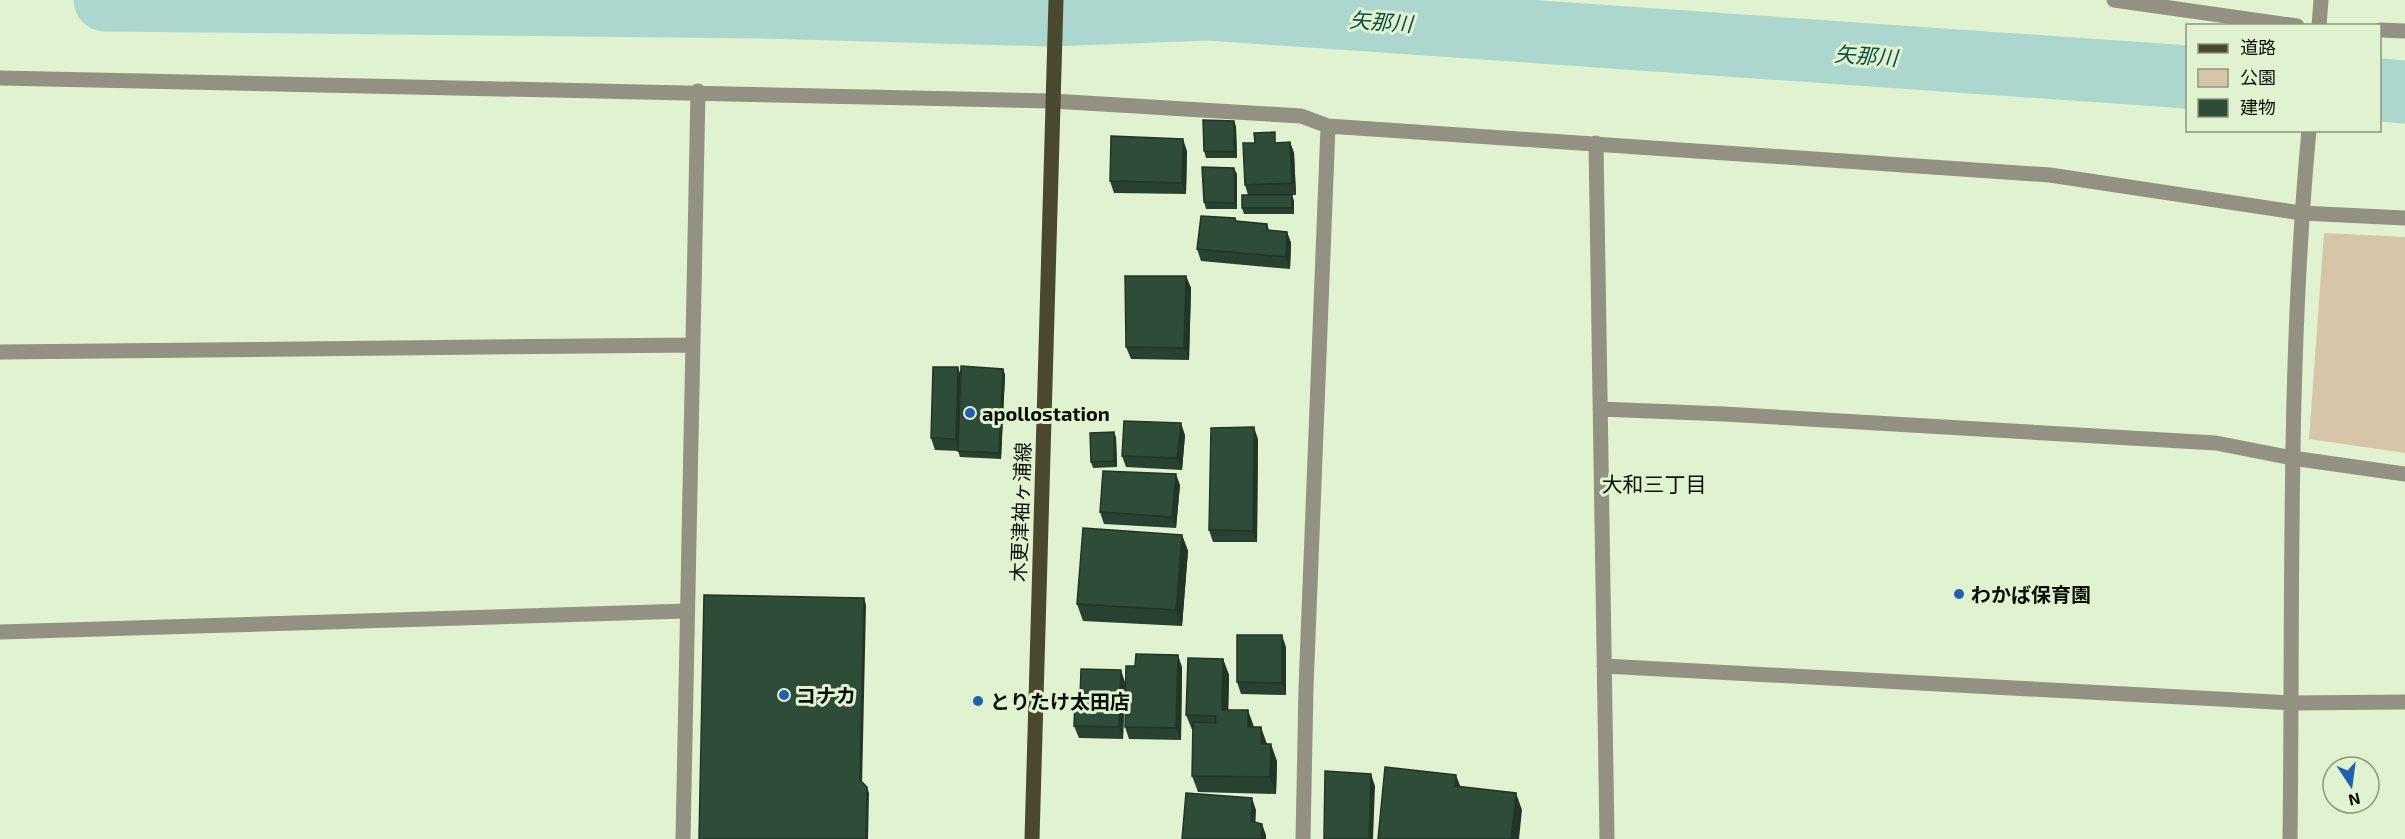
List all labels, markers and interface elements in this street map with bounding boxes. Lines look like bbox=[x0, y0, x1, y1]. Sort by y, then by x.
water label: 矢那川 bbox=[1349, 6, 1415, 36]
legend bbox=[2186, 24, 2381, 132]
text: 道路 bbox=[2240, 36, 2276, 58]
water label: 矢那川 bbox=[1834, 40, 1900, 70]
text: 公園 bbox=[2240, 66, 2276, 88]
text: 建物 bbox=[2240, 96, 2276, 118]
place label: apollostation bbox=[982, 401, 1110, 425]
marker: apollostation bbox=[963, 406, 977, 420]
street label: 木更津袖ヶ浦線 bbox=[1006, 442, 1034, 582]
district label: 大和三丁目 bbox=[1602, 471, 1707, 496]
place label: わかば保育園 bbox=[1971, 582, 2091, 606]
marker: わかば保育園 bbox=[1952, 587, 1966, 601]
place label: コナカ bbox=[796, 683, 856, 707]
marker: コナカ bbox=[777, 688, 791, 702]
place label: とりたけ太田店 bbox=[990, 689, 1130, 713]
marker: とりたけ太田店 bbox=[971, 694, 985, 708]
north arrow bbox=[2321, 755, 2381, 815]
text: N bbox=[2347, 790, 2362, 811]

